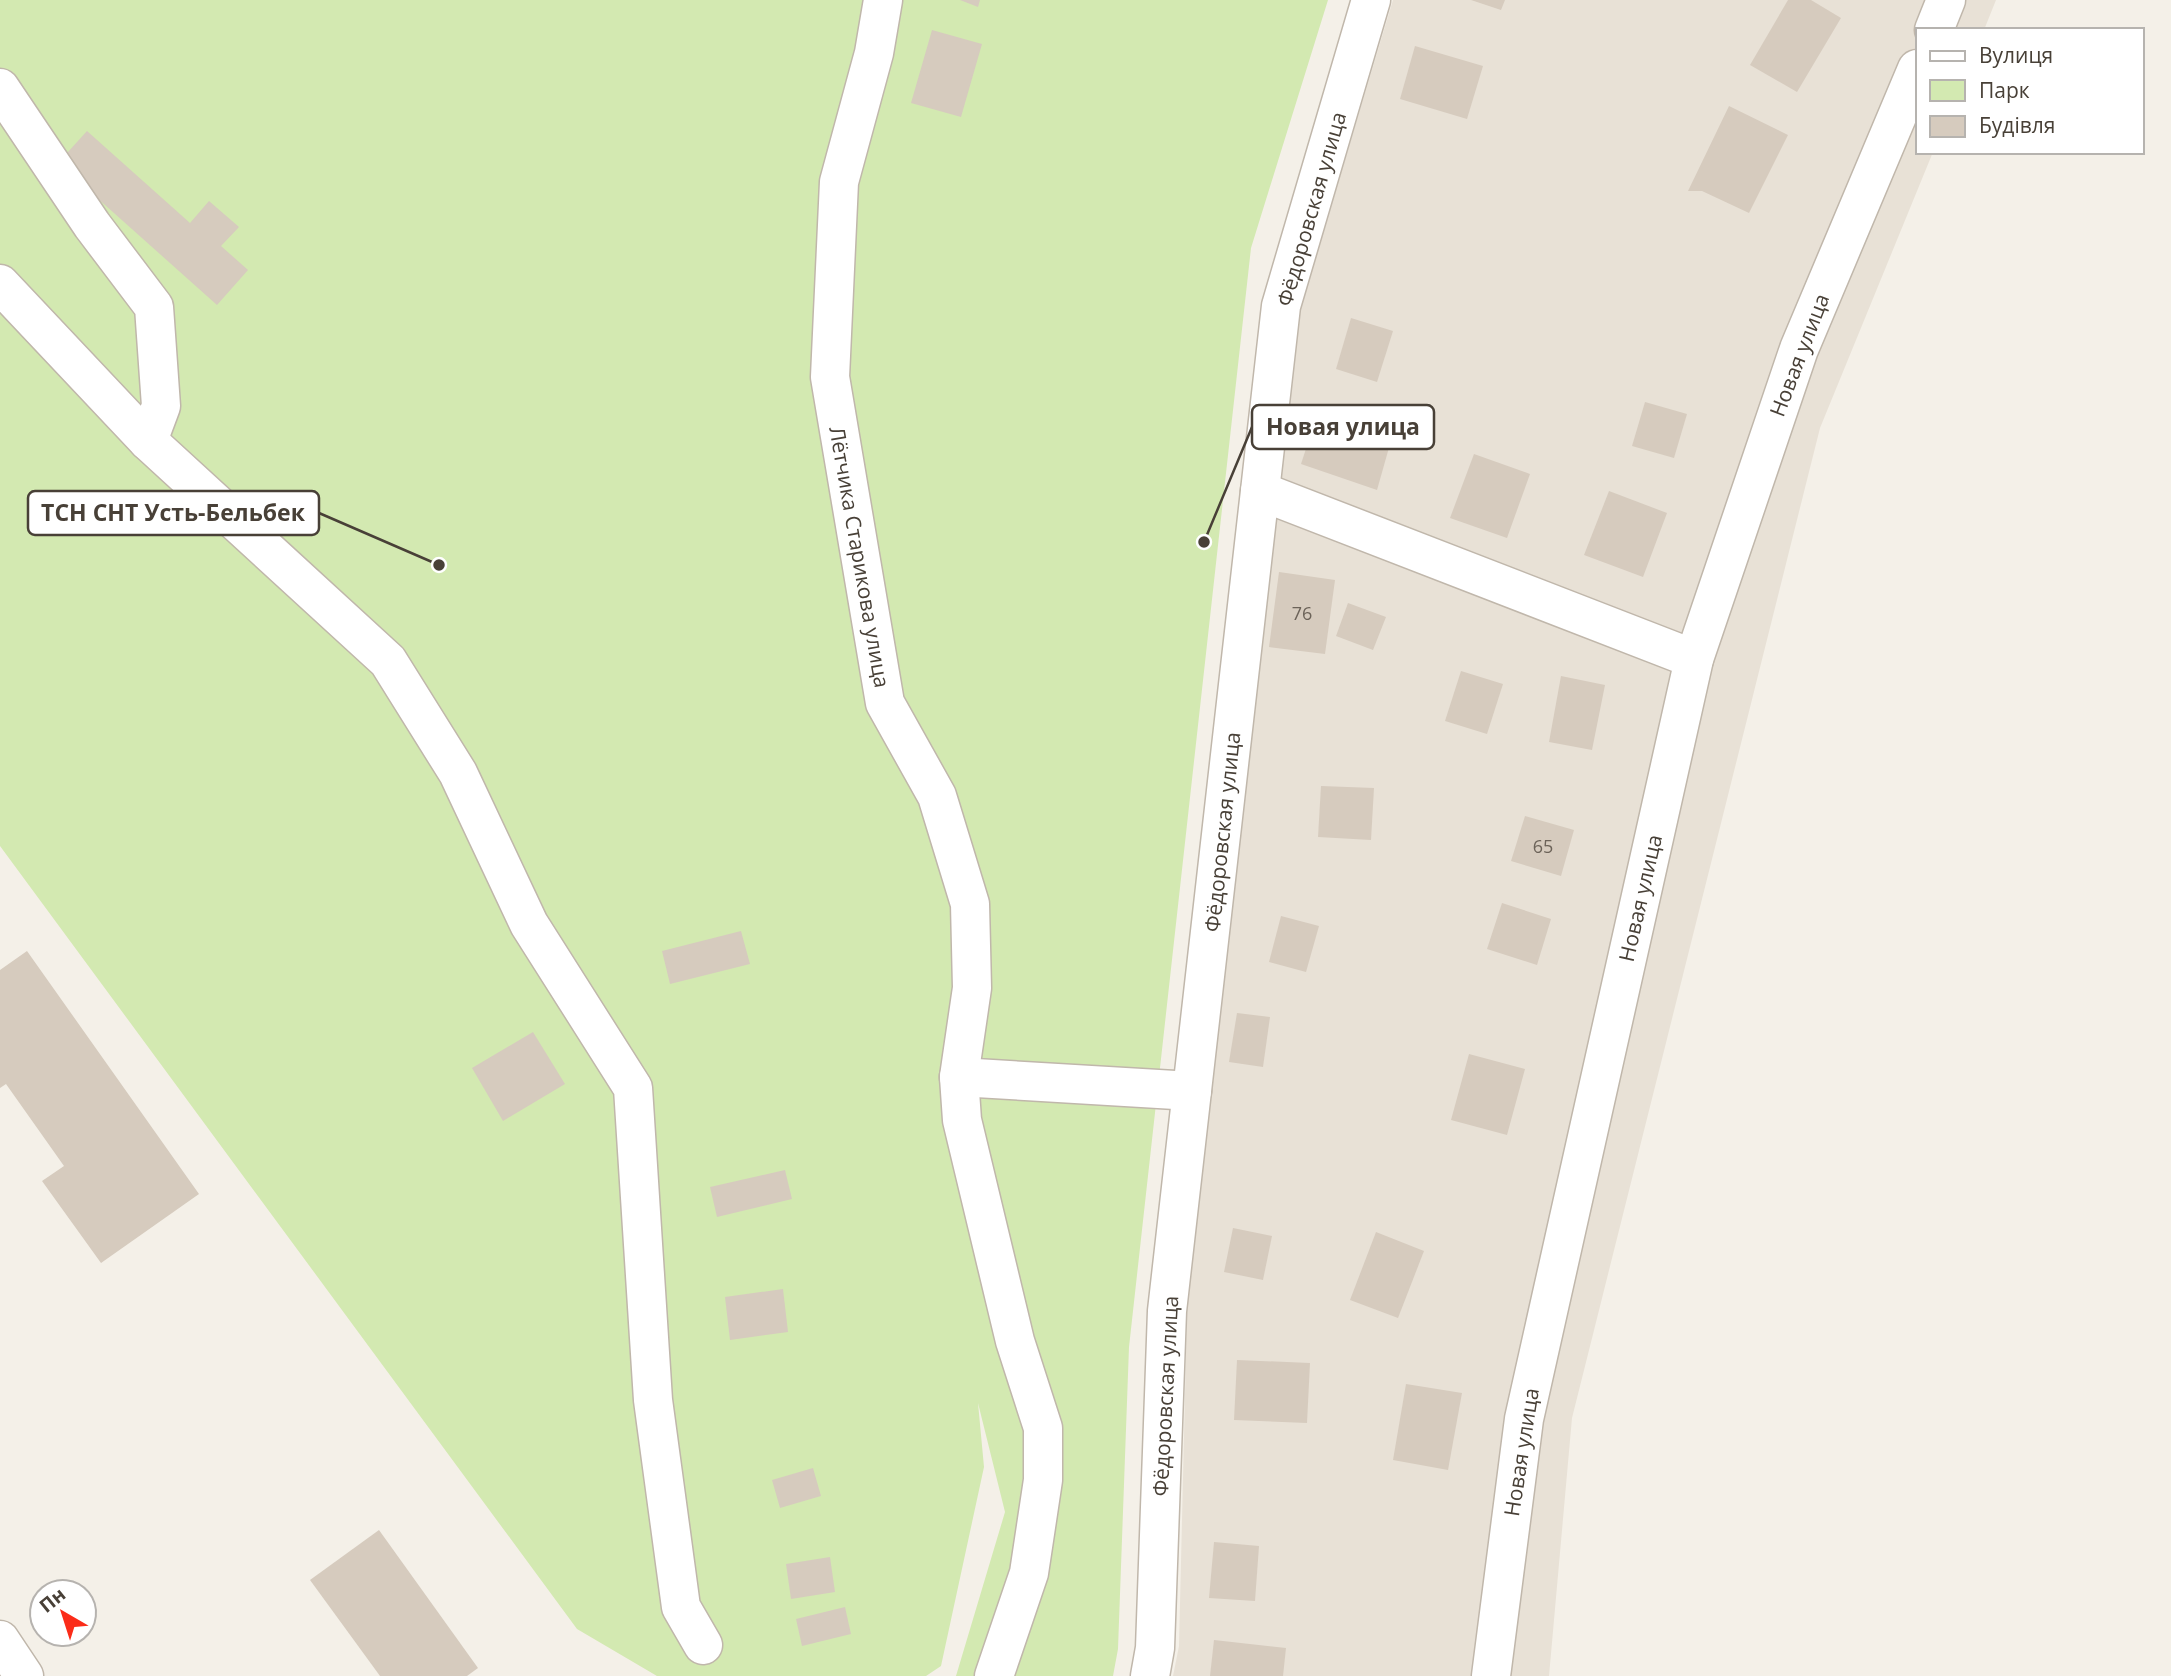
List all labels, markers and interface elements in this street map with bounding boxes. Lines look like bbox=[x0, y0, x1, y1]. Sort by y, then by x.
legend bbox=[1916, 28, 2143, 154]
text: Вулиця bbox=[1979, 41, 2053, 69]
text: Парк bbox=[1979, 76, 2030, 104]
street label: Фёдоровская улица bbox=[1270, 108, 1352, 310]
text: Будівля bbox=[1979, 111, 2055, 139]
street label: Новая улица bbox=[1763, 289, 1835, 421]
callout: Новая улица bbox=[1252, 405, 1434, 449]
text: Новая улица bbox=[1266, 410, 1420, 442]
street label: Лётчика Старикова улица bbox=[823, 424, 897, 690]
callout: ТСН СНТ Усть-Бельбек bbox=[28, 491, 319, 535]
text: ТСН СНТ Усть-Бельбек bbox=[41, 496, 306, 528]
house number: 76 bbox=[1292, 601, 1312, 625]
street label: Фёдоровская улица bbox=[1198, 731, 1246, 933]
street label: Новая улица bbox=[1612, 832, 1668, 964]
house number: 65 bbox=[1533, 834, 1553, 858]
street label: Фёдоровская улица bbox=[1146, 1295, 1184, 1497]
street label: Новая улица bbox=[1497, 1386, 1545, 1518]
north arrow bbox=[28, 1578, 98, 1648]
text: Пн bbox=[34, 1581, 71, 1618]

